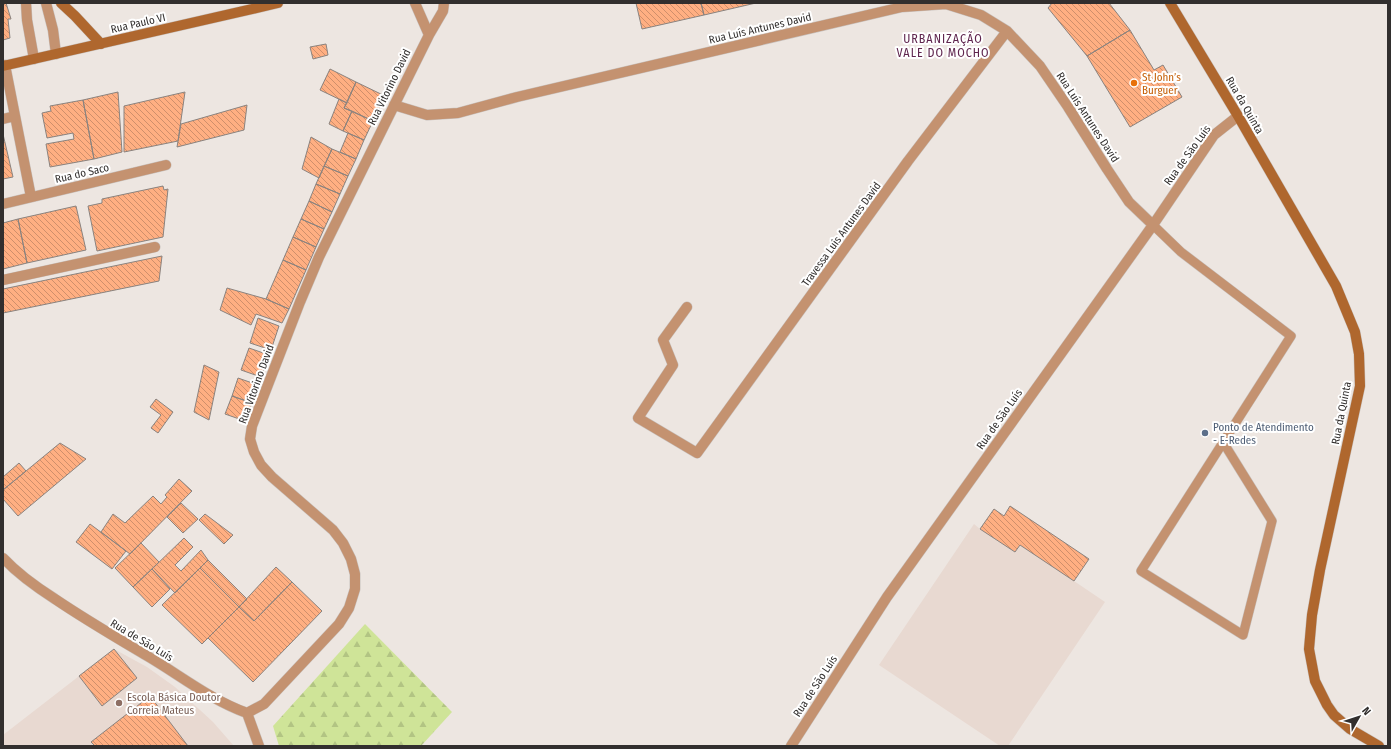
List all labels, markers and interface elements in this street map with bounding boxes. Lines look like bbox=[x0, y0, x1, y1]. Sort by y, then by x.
street label: Rua Luís Antunes David bbox=[708, 10, 813, 47]
street label: Rua Paulo VI bbox=[109, 11, 167, 36]
district label: URBANIZAÇÃO VALE DO MOCHO bbox=[896, 31, 990, 60]
street label: Rua Vitorino David bbox=[365, 47, 414, 127]
street label: Rua Luís Antunes David bbox=[1054, 70, 1122, 165]
place label: St John’s Burguer bbox=[1142, 71, 1181, 97]
street label: Rua da Quinta bbox=[1223, 74, 1266, 136]
marker: St John’s Burguer bbox=[1129, 78, 1139, 88]
street label: Rua de São Luís bbox=[1161, 123, 1214, 188]
street label: Rua do Saco bbox=[54, 161, 111, 186]
street label: Travessa Luís Antunes David bbox=[799, 180, 884, 289]
street label: Rua Vitorino David bbox=[236, 343, 277, 425]
street label: Rua da Quinta bbox=[1329, 381, 1354, 446]
street label: Rua de São Luís bbox=[974, 386, 1025, 452]
place label: Ponto de Atendimento - E-Redes bbox=[1213, 421, 1314, 447]
marker: Ponto de Atendimento - E-Redes bbox=[1200, 428, 1210, 438]
street label: Rua de São Luís bbox=[108, 617, 176, 664]
street label: Rua de São Luís bbox=[791, 653, 840, 720]
place label: Escola Básica Doutor Correia Mateus bbox=[127, 691, 220, 717]
north arrow bbox=[1339, 697, 1379, 737]
marker: Escola Básica Doutor Correia Mateus bbox=[114, 698, 124, 708]
text: N bbox=[1359, 704, 1374, 718]

